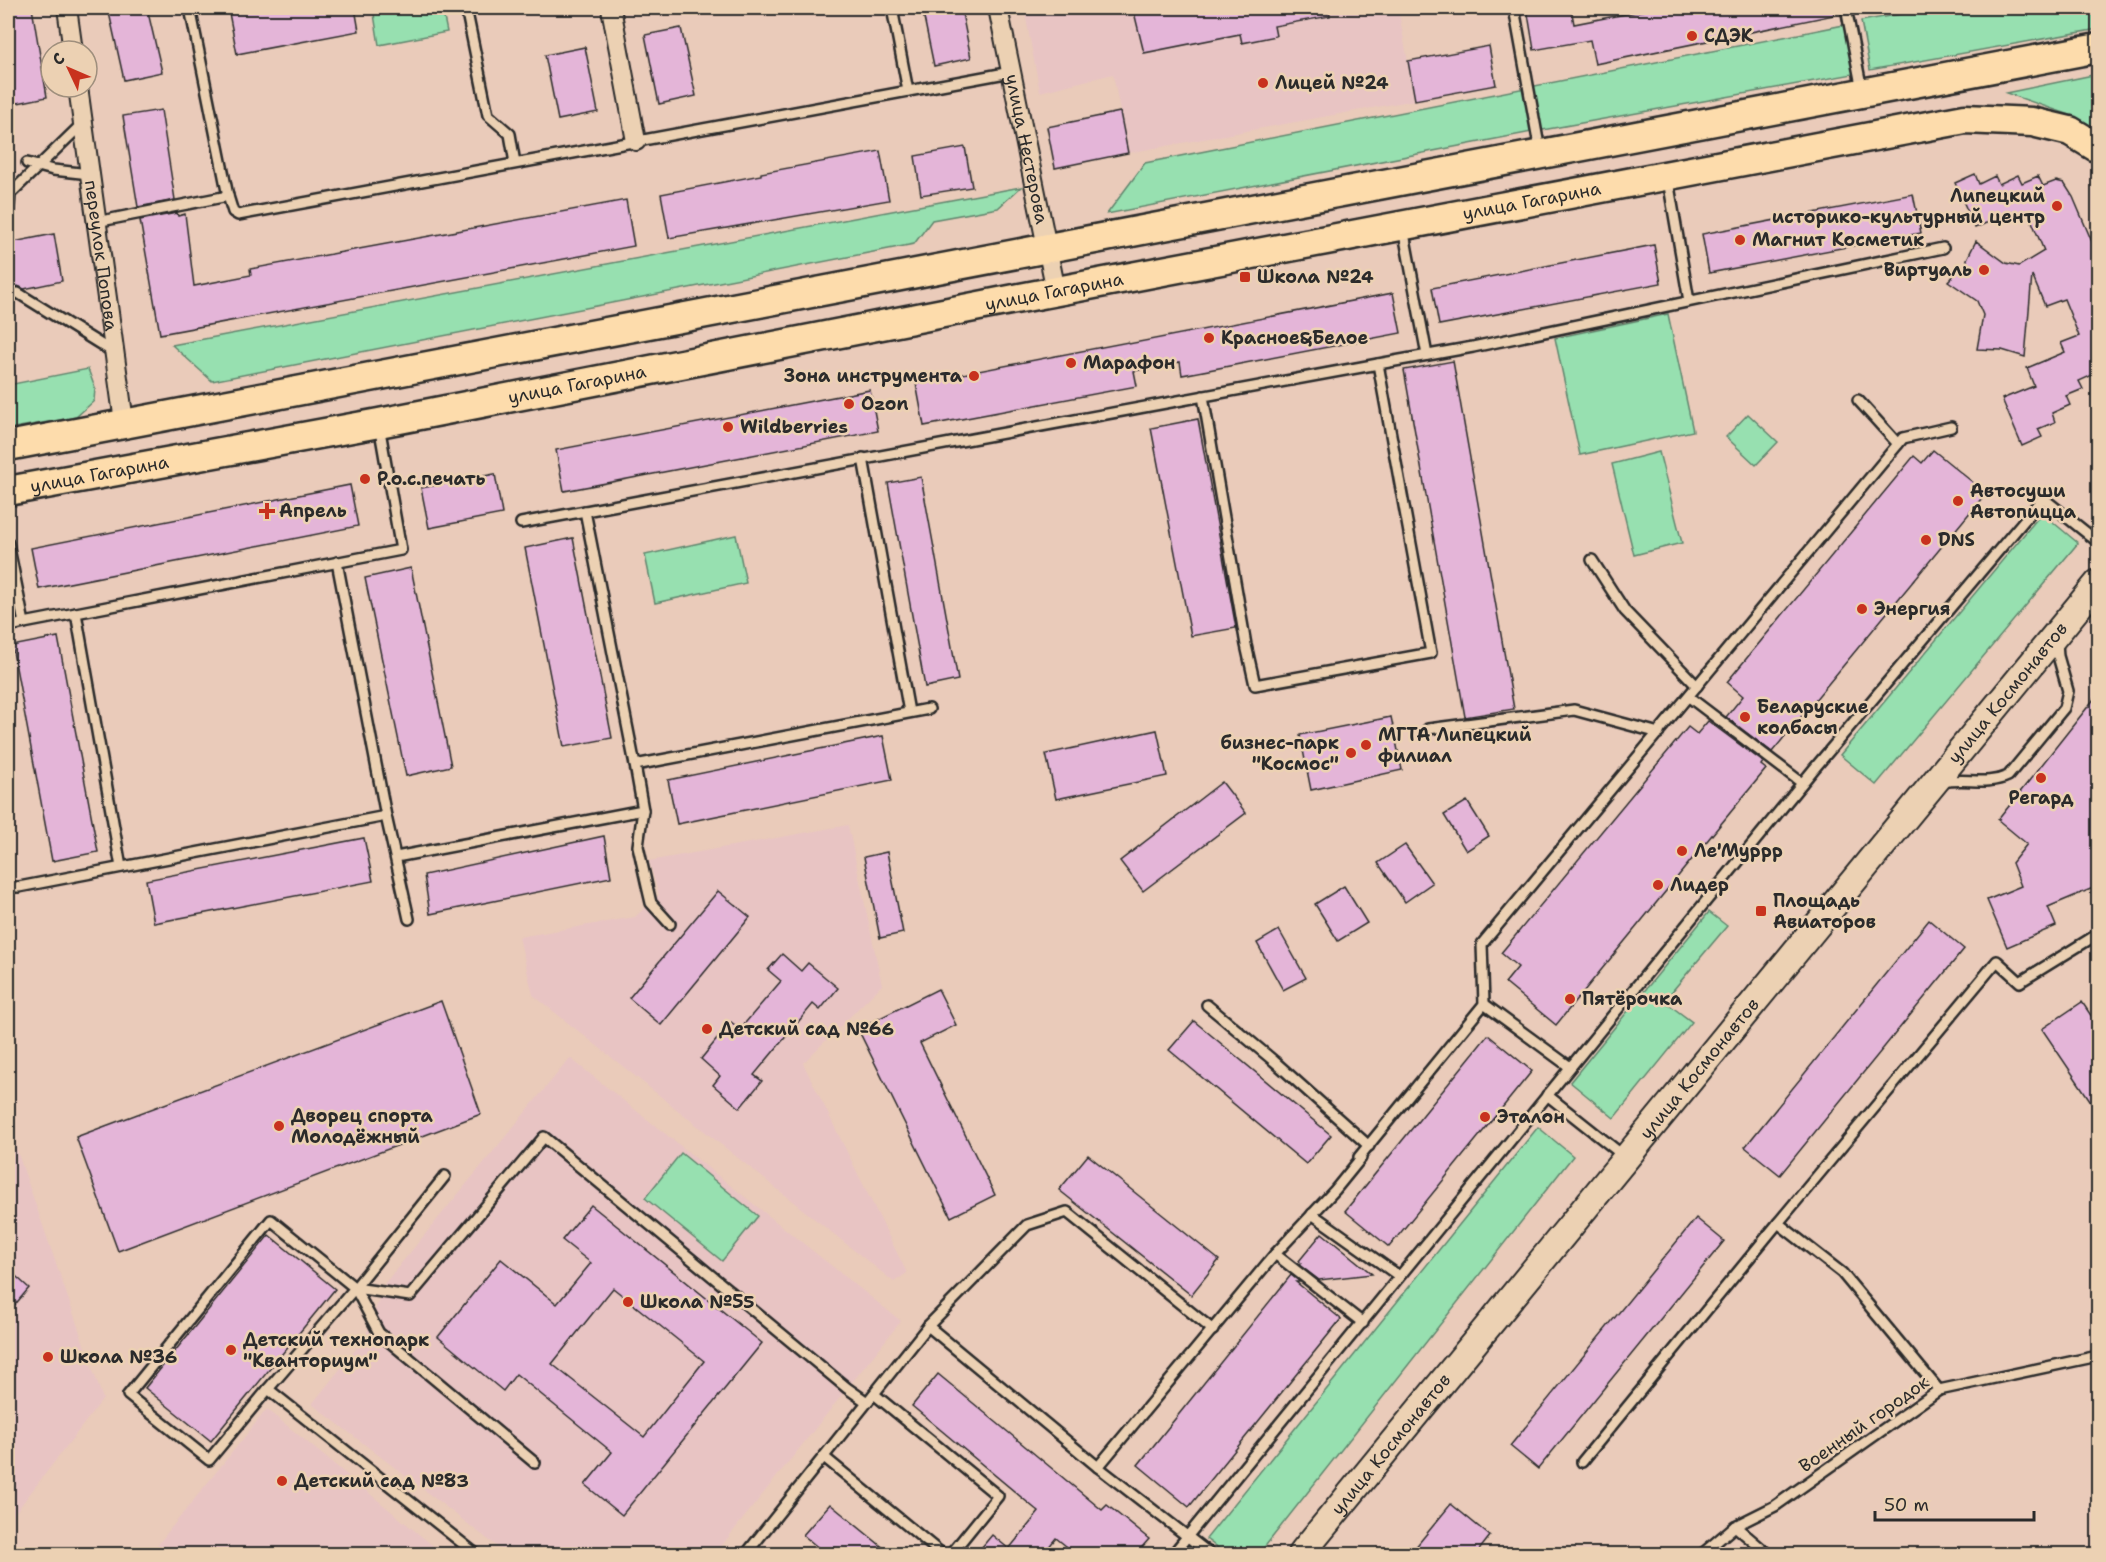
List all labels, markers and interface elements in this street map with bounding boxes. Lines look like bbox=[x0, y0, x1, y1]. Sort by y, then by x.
place label: СДЭК bbox=[1704, 24, 1754, 48]
marker: СДЭК bbox=[1685, 29, 1699, 43]
north arrow bbox=[39, 39, 99, 99]
text: С bbox=[48, 48, 70, 70]
place label: Лицей №24 bbox=[1275, 71, 1389, 95]
street label: улица Нестерова bbox=[1000, 72, 1054, 226]
marker: Лицей №24 bbox=[1256, 76, 1270, 90]
street label: улица Гагарина bbox=[1461, 176, 1603, 226]
street label: переулок Попова bbox=[79, 178, 123, 332]
place label: Липецкий историко-культурный центр bbox=[1772, 184, 2046, 229]
marker: Липецкий историко-культурный центр bbox=[2050, 199, 2064, 213]
place label: Магнит Косметик bbox=[1752, 228, 1924, 252]
marker: Магнит Косметик bbox=[1733, 233, 1747, 247]
place label: Виртуаль bbox=[1884, 258, 1972, 282]
marker: Виртуаль bbox=[1977, 263, 1991, 277]
place label: Школа №24 bbox=[1257, 265, 1374, 289]
street label: улица Гагарина bbox=[983, 267, 1125, 317]
marker: Школа №24 bbox=[1238, 270, 1252, 284]
place label: Красное&Белое bbox=[1221, 326, 1368, 350]
marker: Красное&Белое bbox=[1202, 331, 1216, 345]
place label: Марафон bbox=[1083, 351, 1175, 375]
marker: Марафон bbox=[1064, 356, 1078, 370]
street label: улица Гагарина bbox=[506, 359, 648, 410]
place label: Зона инструмента bbox=[784, 364, 963, 388]
marker: Зона инструмента bbox=[967, 369, 981, 383]
place label: Ozon bbox=[861, 392, 908, 416]
marker: Ozon bbox=[842, 397, 856, 411]
place label: Wildberries bbox=[740, 415, 848, 439]
marker: Wildberries bbox=[721, 420, 735, 434]
street label: улица Гагарина bbox=[28, 450, 171, 499]
place label: Р.о.с.печать bbox=[377, 467, 486, 491]
marker: Р.о.с.печать bbox=[358, 472, 372, 486]
place label: Автосуши Автопицца bbox=[1970, 479, 2077, 524]
marker: Автосуши Автопицца bbox=[1951, 494, 1965, 508]
place label: Апрель bbox=[279, 499, 347, 523]
marker: Апрель bbox=[260, 504, 274, 518]
place label: DNS bbox=[1938, 528, 1975, 552]
marker: DNS bbox=[1919, 533, 1933, 547]
place label: Энергия bbox=[1874, 597, 1951, 621]
marker: Энергия bbox=[1855, 602, 1869, 616]
street label: улица Космонавтов bbox=[1943, 617, 2073, 769]
place label: Беларуские колбасы bbox=[1757, 695, 1869, 740]
marker: Беларуские колбасы bbox=[1738, 710, 1752, 724]
place label: МГТА Липецкий филиал bbox=[1378, 723, 1532, 768]
place label: бизнес-парк "Космос" bbox=[1221, 731, 1339, 776]
marker: МГТА Липецкий филиал bbox=[1359, 738, 1373, 752]
marker: бизнес-парк "Космос" bbox=[1344, 746, 1358, 760]
marker: Регард bbox=[2034, 771, 2048, 785]
place label: Регард bbox=[2008, 786, 2074, 810]
place label: Ле'Муррр bbox=[1694, 839, 1783, 863]
marker: Ле'Муррр bbox=[1675, 844, 1689, 858]
place label: Лидер bbox=[1670, 873, 1729, 897]
marker: Лидер bbox=[1651, 878, 1665, 892]
place label: Площадь Авиаторов bbox=[1773, 889, 1876, 934]
marker: Площадь Авиаторов bbox=[1754, 904, 1768, 918]
place label: Пятёрочка bbox=[1582, 987, 1683, 1011]
marker: Пятёрочка bbox=[1563, 992, 1577, 1006]
street label: улица Космонавтов bbox=[1634, 993, 1765, 1144]
place label: Детский сад №66 bbox=[719, 1017, 894, 1041]
marker: Детский сад №66 bbox=[700, 1022, 714, 1036]
place label: Дворец спорта Молодёжный bbox=[291, 1104, 433, 1149]
place label: Эталон bbox=[1497, 1105, 1565, 1129]
marker: Эталон bbox=[1478, 1110, 1492, 1124]
marker: Дворец спорта Молодёжный bbox=[272, 1119, 286, 1133]
place label: Школа №55 bbox=[640, 1290, 755, 1314]
marker: Школа №55 bbox=[621, 1295, 635, 1309]
place label: Детский технопарк "Кванториум" bbox=[243, 1328, 429, 1373]
marker: Детский технопарк "Кванториум" bbox=[224, 1343, 238, 1357]
place label: Школа №36 bbox=[60, 1345, 177, 1369]
marker: Школа №36 bbox=[41, 1350, 55, 1364]
street label: улица Космонавтов bbox=[1326, 1369, 1456, 1520]
street label: Военный городок bbox=[1794, 1370, 1934, 1478]
place label: Детский сад №83 bbox=[294, 1469, 469, 1493]
marker: Детский сад №83 bbox=[275, 1474, 289, 1488]
scale bar bbox=[1875, 1484, 2034, 1522]
text: 50 m bbox=[1884, 1493, 1929, 1517]

